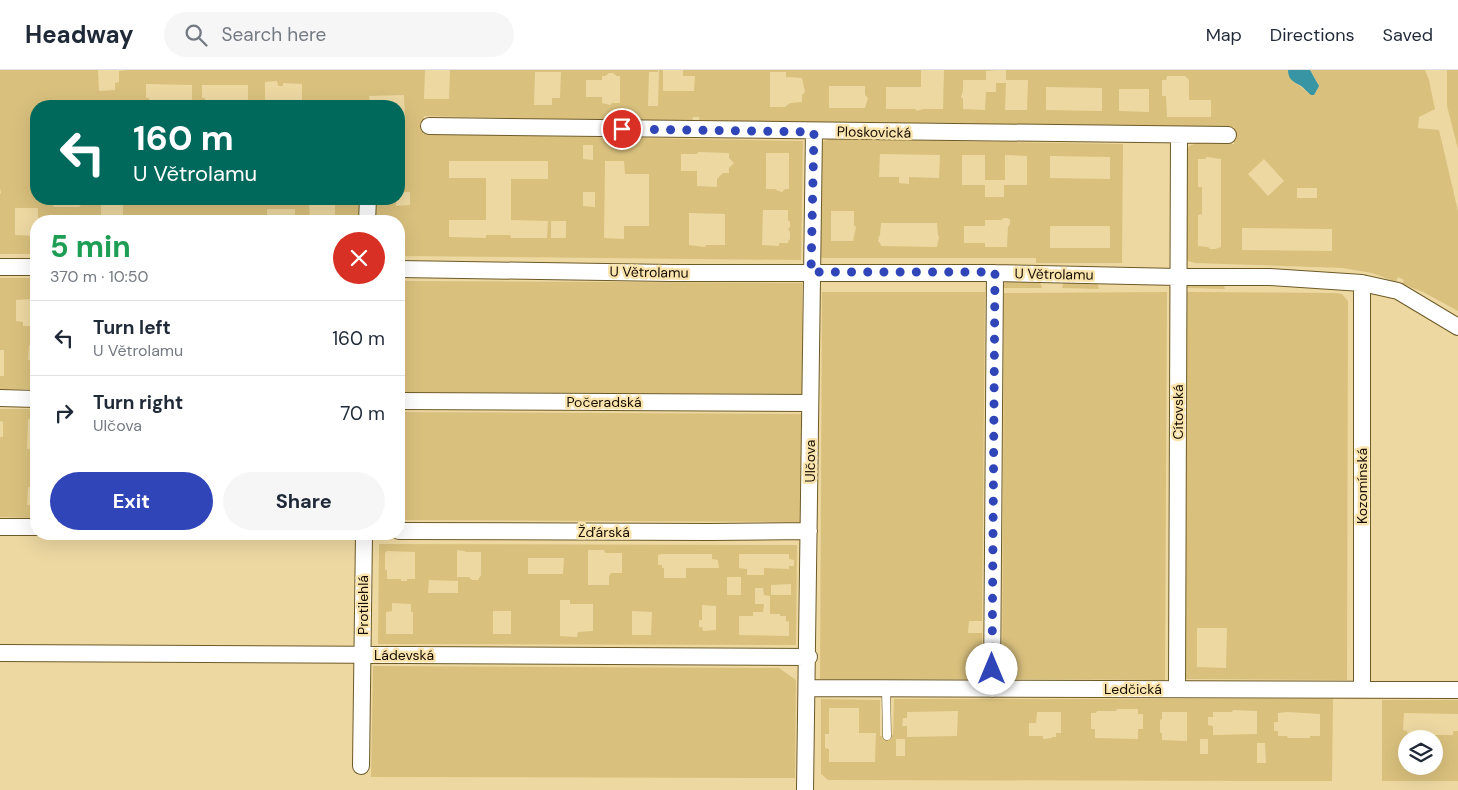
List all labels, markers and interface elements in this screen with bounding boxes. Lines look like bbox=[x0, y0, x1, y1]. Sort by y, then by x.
search box bbox=[164, 12, 514, 57]
text: Headway bbox=[25, 19, 134, 50]
icon: search bbox=[182, 21, 210, 49]
text: Search here bbox=[222, 22, 326, 47]
text: Map bbox=[1206, 23, 1242, 47]
text: Directions bbox=[1270, 23, 1355, 47]
text: Saved bbox=[1383, 23, 1433, 47]
pin bbox=[601, 108, 643, 150]
text: 160 m bbox=[133, 115, 234, 161]
icon: arrive bbox=[608, 115, 636, 143]
icon: left bbox=[50, 120, 115, 185]
street label: Ploskovická bbox=[837, 122, 911, 142]
text: U Větrolamu bbox=[133, 159, 257, 188]
text: 5 min bbox=[50, 227, 131, 266]
button: close bbox=[333, 232, 385, 284]
street label: U Větrolamu bbox=[609, 262, 689, 282]
street label: U Větrolamu bbox=[1014, 264, 1094, 284]
text: 370 m · 10:50 bbox=[50, 266, 149, 287]
text: Turn left bbox=[93, 315, 171, 340]
icon: left bbox=[50, 324, 78, 352]
text: 160 m bbox=[332, 326, 385, 351]
text: U Větrolamu bbox=[93, 340, 183, 361]
street label: Cítovská bbox=[1169, 384, 1187, 440]
text: Turn right bbox=[93, 390, 183, 415]
street label: Počeradská bbox=[566, 393, 642, 411]
icon: right bbox=[50, 399, 78, 427]
text: 70 m bbox=[340, 401, 385, 426]
text: Ulčova bbox=[93, 415, 142, 436]
street label: Ulčova bbox=[801, 440, 819, 482]
street label: Kozomínská bbox=[1353, 448, 1371, 524]
button: Exit bbox=[50, 472, 213, 530]
button: Share bbox=[223, 472, 385, 530]
street label: Žďárská bbox=[578, 523, 630, 541]
street label: Protilehlá bbox=[354, 575, 372, 635]
position arrow bbox=[965, 642, 1017, 694]
street label: Ládevská bbox=[374, 646, 434, 664]
street label: Ledčická bbox=[1104, 680, 1162, 698]
map controls bbox=[1398, 730, 1443, 775]
button: layers bbox=[1398, 730, 1443, 775]

